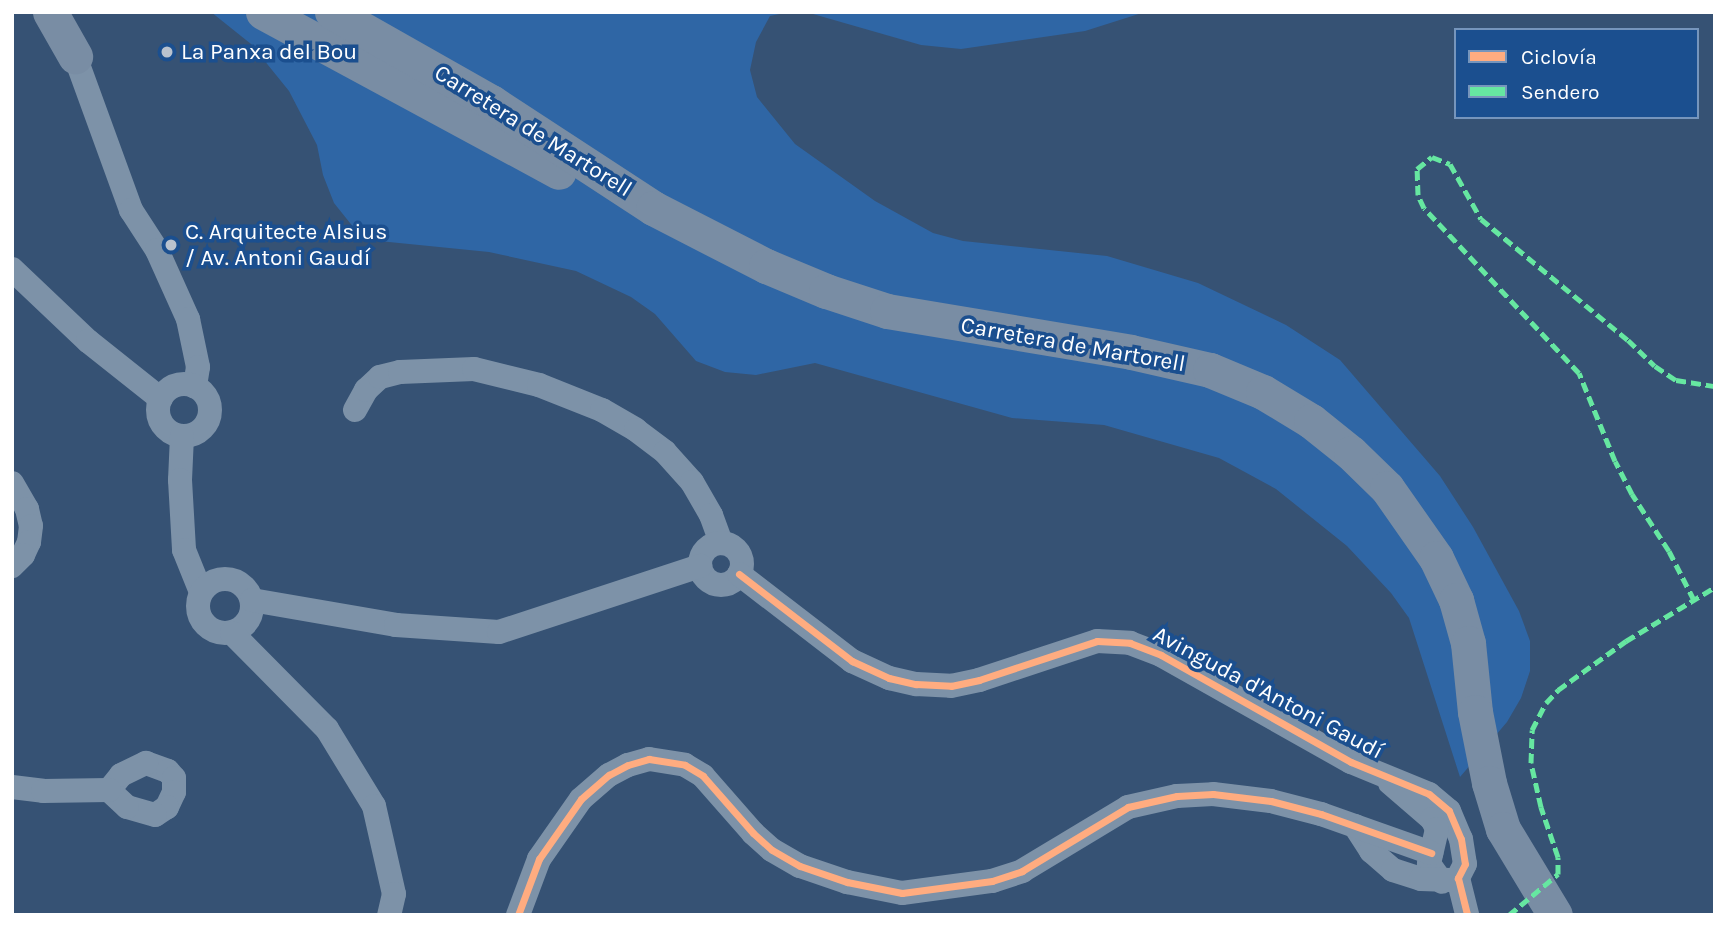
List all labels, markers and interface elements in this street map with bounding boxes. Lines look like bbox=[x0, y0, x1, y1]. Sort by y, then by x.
legend bbox=[1454, 28, 1699, 119]
place label: La Panxa del Bou bbox=[181, 38, 357, 66]
marker: La Panxa del Bou bbox=[159, 44, 175, 60]
text: Ciclovía bbox=[1521, 45, 1597, 69]
street label: Carretera de Martorell bbox=[429, 59, 637, 203]
text: Sendero bbox=[1521, 80, 1599, 104]
place label: C. Arquitecte Alsius / Av. Antoni Gaudí bbox=[185, 218, 387, 272]
marker: C. Arquitecte Alsius / Av. Antoni Gaudí bbox=[163, 237, 179, 253]
street label: Carretera de Martorell bbox=[958, 312, 1188, 378]
street label: Avinguda d'Antoni Gaudí bbox=[1148, 621, 1388, 765]

